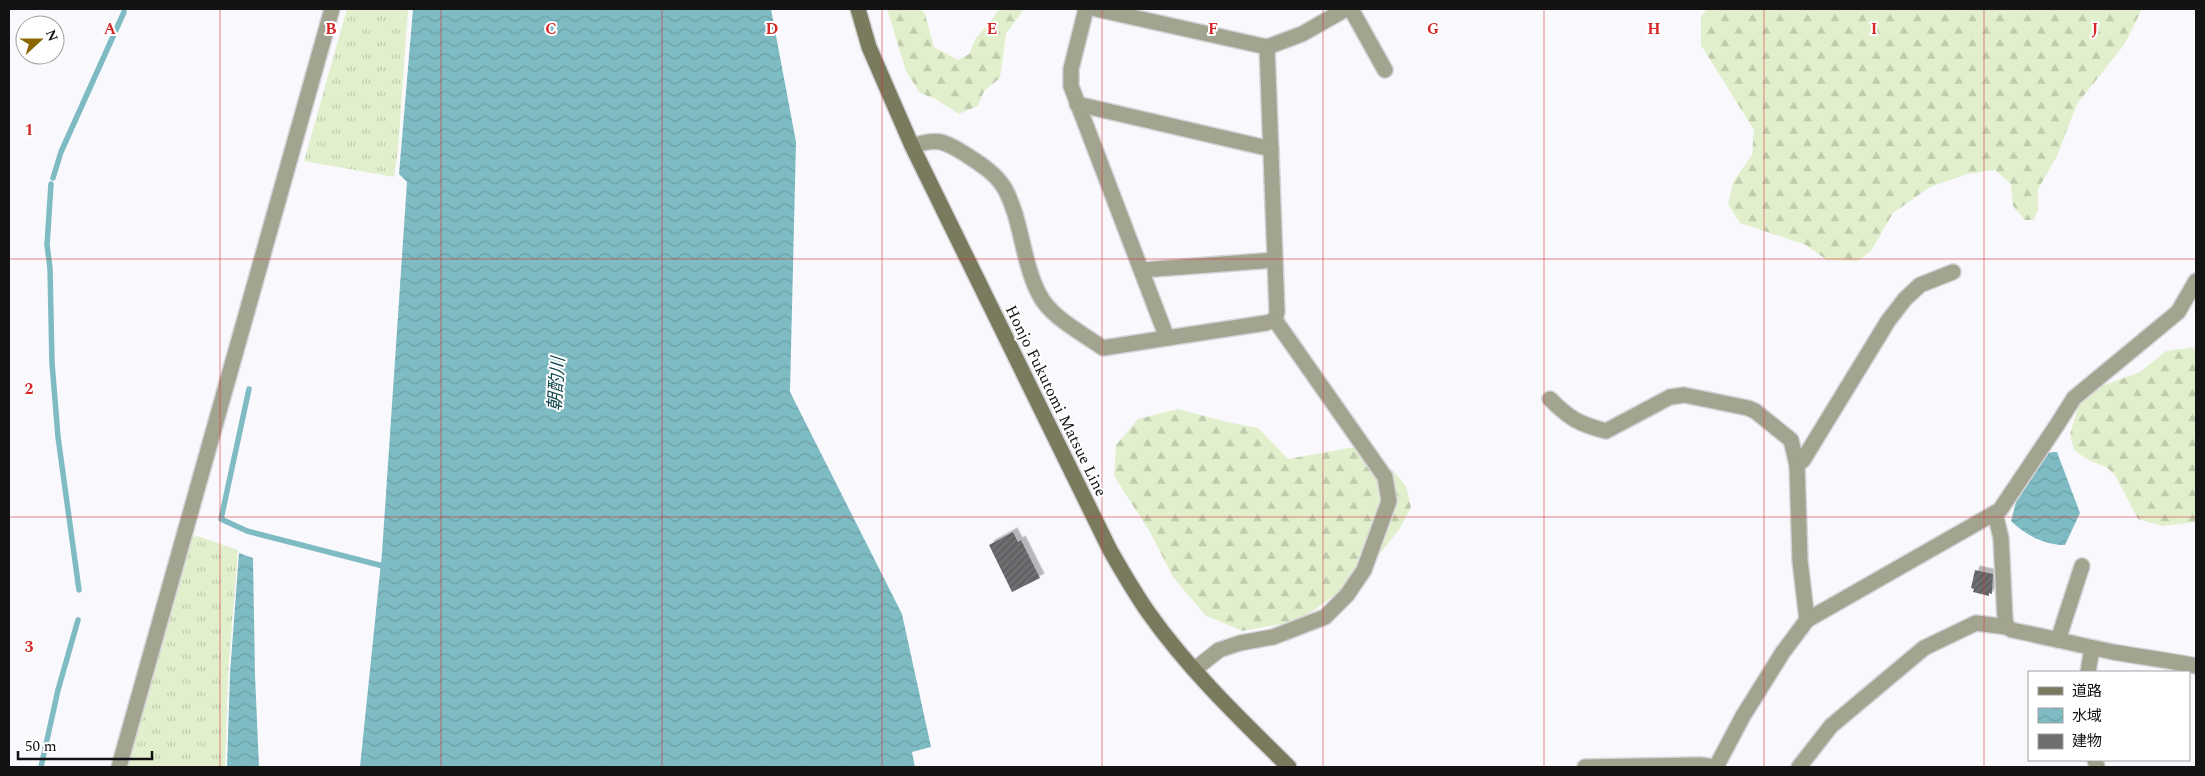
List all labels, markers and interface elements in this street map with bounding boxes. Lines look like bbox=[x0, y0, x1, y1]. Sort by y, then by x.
north arrow bbox=[15, 15, 65, 65]
text: A bbox=[104, 17, 117, 41]
text: B bbox=[325, 17, 337, 41]
text: C bbox=[545, 17, 557, 41]
text: D bbox=[766, 17, 779, 41]
text: E bbox=[987, 17, 997, 41]
text: F bbox=[1208, 17, 1218, 41]
text: G bbox=[1427, 17, 1439, 41]
text: H bbox=[1647, 17, 1661, 41]
text: I bbox=[1871, 17, 1877, 41]
text: J bbox=[2092, 17, 2099, 41]
text: N bbox=[40, 26, 64, 45]
text: 1 bbox=[25, 118, 33, 142]
street label: Honjo Fukutomi Matsue Line bbox=[999, 301, 1113, 501]
water label: 朝酌川 bbox=[542, 354, 572, 412]
text: 2 bbox=[25, 377, 34, 401]
text: 3 bbox=[25, 635, 34, 659]
legend bbox=[2028, 671, 2190, 761]
text: 道路 bbox=[2072, 680, 2102, 703]
text: 水域 bbox=[2072, 705, 2102, 728]
scale bar bbox=[18, 728, 151, 760]
text: 建物 bbox=[2072, 730, 2102, 753]
text: 50 m bbox=[25, 735, 57, 758]

